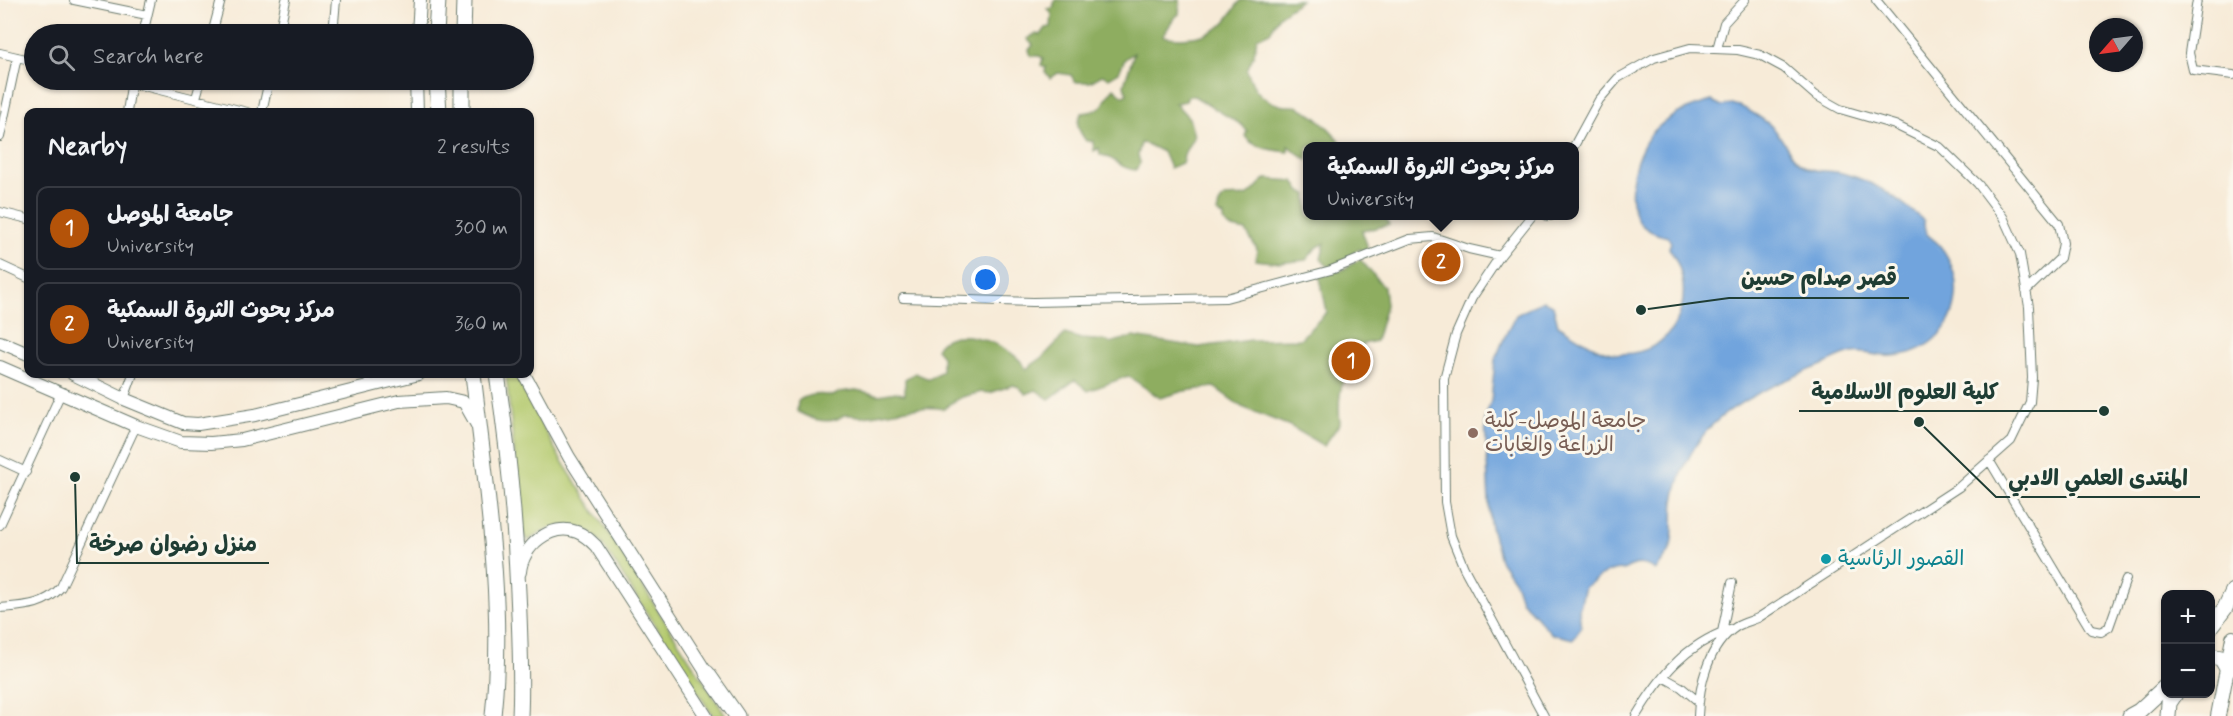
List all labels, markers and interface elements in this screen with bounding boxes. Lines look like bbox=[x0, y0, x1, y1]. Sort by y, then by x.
north arrow bbox=[2089, 18, 2143, 72]
search box bbox=[24, 24, 534, 90]
icon: search bbox=[45, 41, 78, 74]
text: Search here bbox=[93, 43, 204, 71]
text: Nearby bbox=[48, 130, 127, 164]
text: 2 results bbox=[437, 134, 510, 161]
popup bbox=[1303, 142, 1579, 220]
text: مركز بحوث الثروة السمكية bbox=[1327, 154, 1555, 182]
text: University bbox=[1327, 186, 1414, 213]
text: جامعة الموصل bbox=[107, 201, 233, 229]
text: 1 bbox=[65, 215, 74, 242]
text: 300 m bbox=[454, 215, 508, 242]
text: University bbox=[107, 233, 194, 260]
pin: 2 bbox=[1422, 240, 1460, 284]
callout: قصر صدام حسين bbox=[1729, 258, 1909, 298]
your location bbox=[971, 265, 1000, 294]
text: قصر صدام حسين bbox=[1741, 265, 1897, 294]
text: مركز بحوث الثروة السمكية bbox=[107, 297, 335, 325]
text: 2 bbox=[65, 311, 74, 338]
text: 360 m bbox=[455, 311, 508, 338]
text: University bbox=[107, 329, 194, 356]
pin: 1 bbox=[1332, 338, 1370, 384]
callout: كلية العلوم الاسلامية bbox=[1799, 371, 2011, 411]
text: كلية العلوم الاسلامية bbox=[1811, 379, 1999, 408]
place label: جامعة الموصل-كلية الزراعة والغابات bbox=[1485, 407, 1646, 459]
marker: جامعة الموصل-كلية الزراعة والغابات bbox=[1466, 426, 1480, 440]
callout: المنتدى العلمي الادبي bbox=[1996, 457, 2200, 497]
text: المنتدى العلمي الادبي bbox=[2008, 465, 2188, 497]
callout: منزل رضوان صرخة bbox=[77, 523, 269, 563]
text: منزل رضوان صرخة bbox=[89, 531, 257, 559]
place label: القصور الرئاسية bbox=[1838, 545, 1964, 573]
marker: القصور الرئاسية bbox=[1819, 552, 1833, 566]
map controls bbox=[2161, 590, 2215, 698]
button: + bbox=[2161, 590, 2215, 644]
button: − bbox=[2161, 644, 2215, 698]

